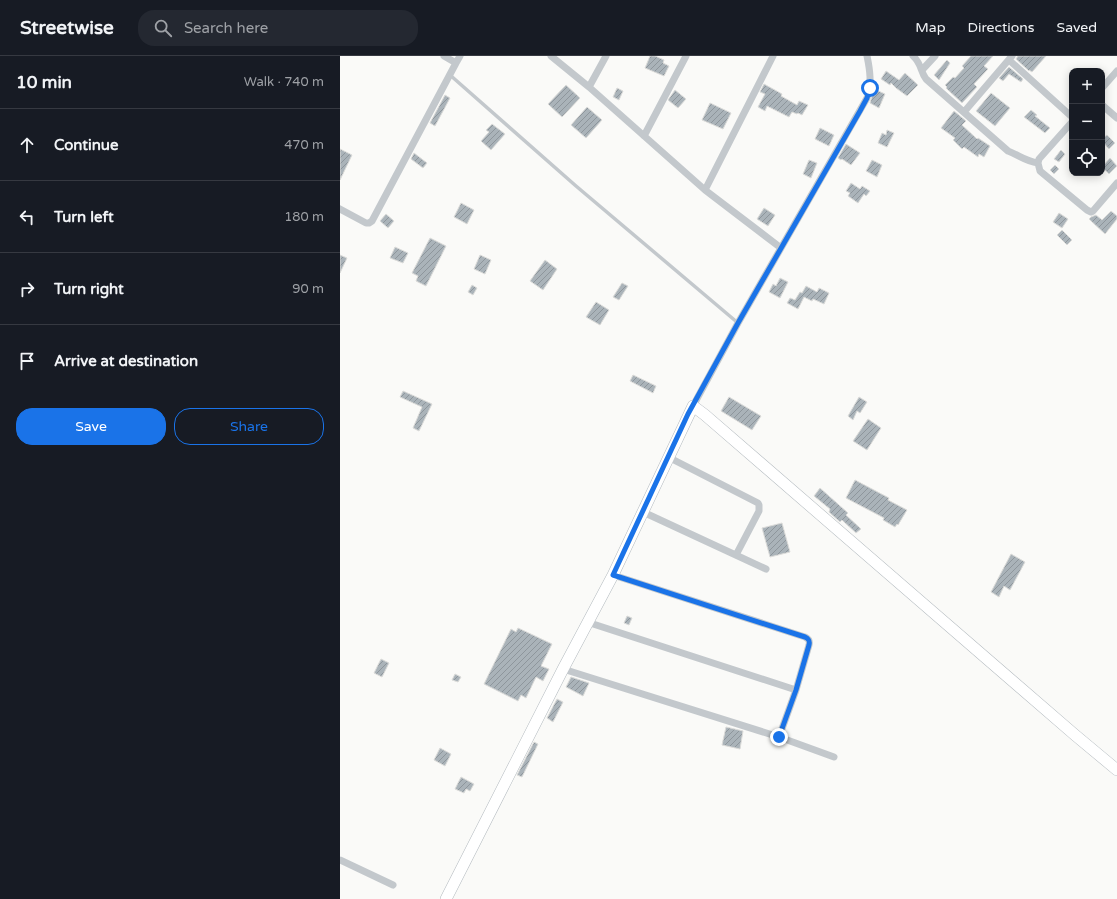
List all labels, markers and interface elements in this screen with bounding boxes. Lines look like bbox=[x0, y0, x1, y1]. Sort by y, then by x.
search box bbox=[138, 10, 418, 46]
text: Streetwise bbox=[20, 17, 114, 39]
icon: search bbox=[152, 17, 174, 39]
text: Search here bbox=[184, 19, 268, 37]
text: Map bbox=[915, 19, 946, 36]
text: Directions bbox=[968, 19, 1035, 36]
text: Saved bbox=[1057, 19, 1097, 36]
map controls bbox=[1069, 68, 1105, 176]
button: + bbox=[1069, 68, 1105, 104]
text: 10 min bbox=[16, 72, 72, 93]
text: Walk · 740 m bbox=[244, 74, 324, 90]
route start bbox=[861, 79, 879, 97]
button: − bbox=[1069, 104, 1105, 140]
icon: ahead bbox=[16, 134, 38, 156]
text: Continue bbox=[54, 136, 118, 154]
text: 470 m bbox=[284, 137, 324, 153]
button: locate bbox=[1069, 140, 1105, 176]
icon: left bbox=[16, 206, 38, 228]
text: Turn left bbox=[54, 208, 114, 226]
text: 180 m bbox=[284, 209, 324, 225]
icon: right bbox=[16, 278, 38, 300]
text: Turn right bbox=[54, 280, 124, 298]
text: 90 m bbox=[292, 281, 324, 297]
icon: arrive bbox=[16, 350, 38, 372]
text: Arrive at destination bbox=[54, 352, 198, 370]
button: Save bbox=[16, 408, 166, 445]
button: Share bbox=[174, 408, 324, 445]
route end bbox=[770, 728, 788, 746]

